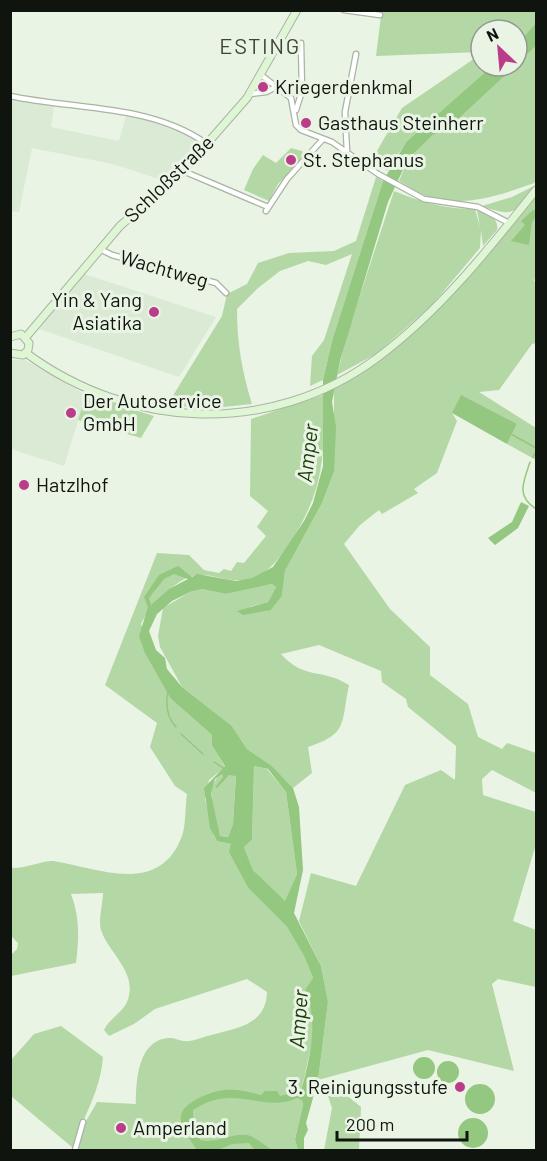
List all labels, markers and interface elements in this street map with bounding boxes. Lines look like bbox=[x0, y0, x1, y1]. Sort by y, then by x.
north arrow bbox=[469, 18, 529, 78]
text: N bbox=[483, 23, 501, 45]
district label: ESTING bbox=[219, 32, 301, 58]
place label: Kriegerdenkmal bbox=[275, 74, 413, 98]
marker: Kriegerdenkmal bbox=[256, 80, 270, 94]
place label: Gasthaus Steinherr bbox=[318, 110, 484, 134]
marker: Gasthaus Steinherr bbox=[299, 116, 313, 130]
street label: Schloßstraße bbox=[119, 130, 218, 227]
place label: St. Stephanus bbox=[303, 147, 424, 171]
marker: St. Stephanus bbox=[284, 153, 298, 167]
street label: Wachtweg bbox=[117, 244, 211, 292]
place label: Yin & Yang Asiatika bbox=[51, 287, 142, 334]
marker: Yin & Yang Asiatika bbox=[147, 305, 161, 319]
place label: Der Autoservice GmbH bbox=[83, 388, 222, 435]
marker: Der Autoservice GmbH bbox=[64, 406, 78, 420]
water label: Amper bbox=[291, 422, 323, 483]
place label: Hatzlhof bbox=[36, 472, 109, 496]
marker: Hatzlhof bbox=[17, 478, 31, 492]
water label: Amper bbox=[283, 988, 312, 1049]
place label: 3. Reinigungsstufe bbox=[288, 1074, 448, 1098]
marker: 3. Reinigungsstufe bbox=[453, 1080, 467, 1094]
scale bar bbox=[337, 1104, 468, 1142]
text: 200 m bbox=[346, 1113, 394, 1135]
place label: Amperland bbox=[133, 1115, 227, 1139]
marker: Amperland bbox=[114, 1121, 128, 1135]

